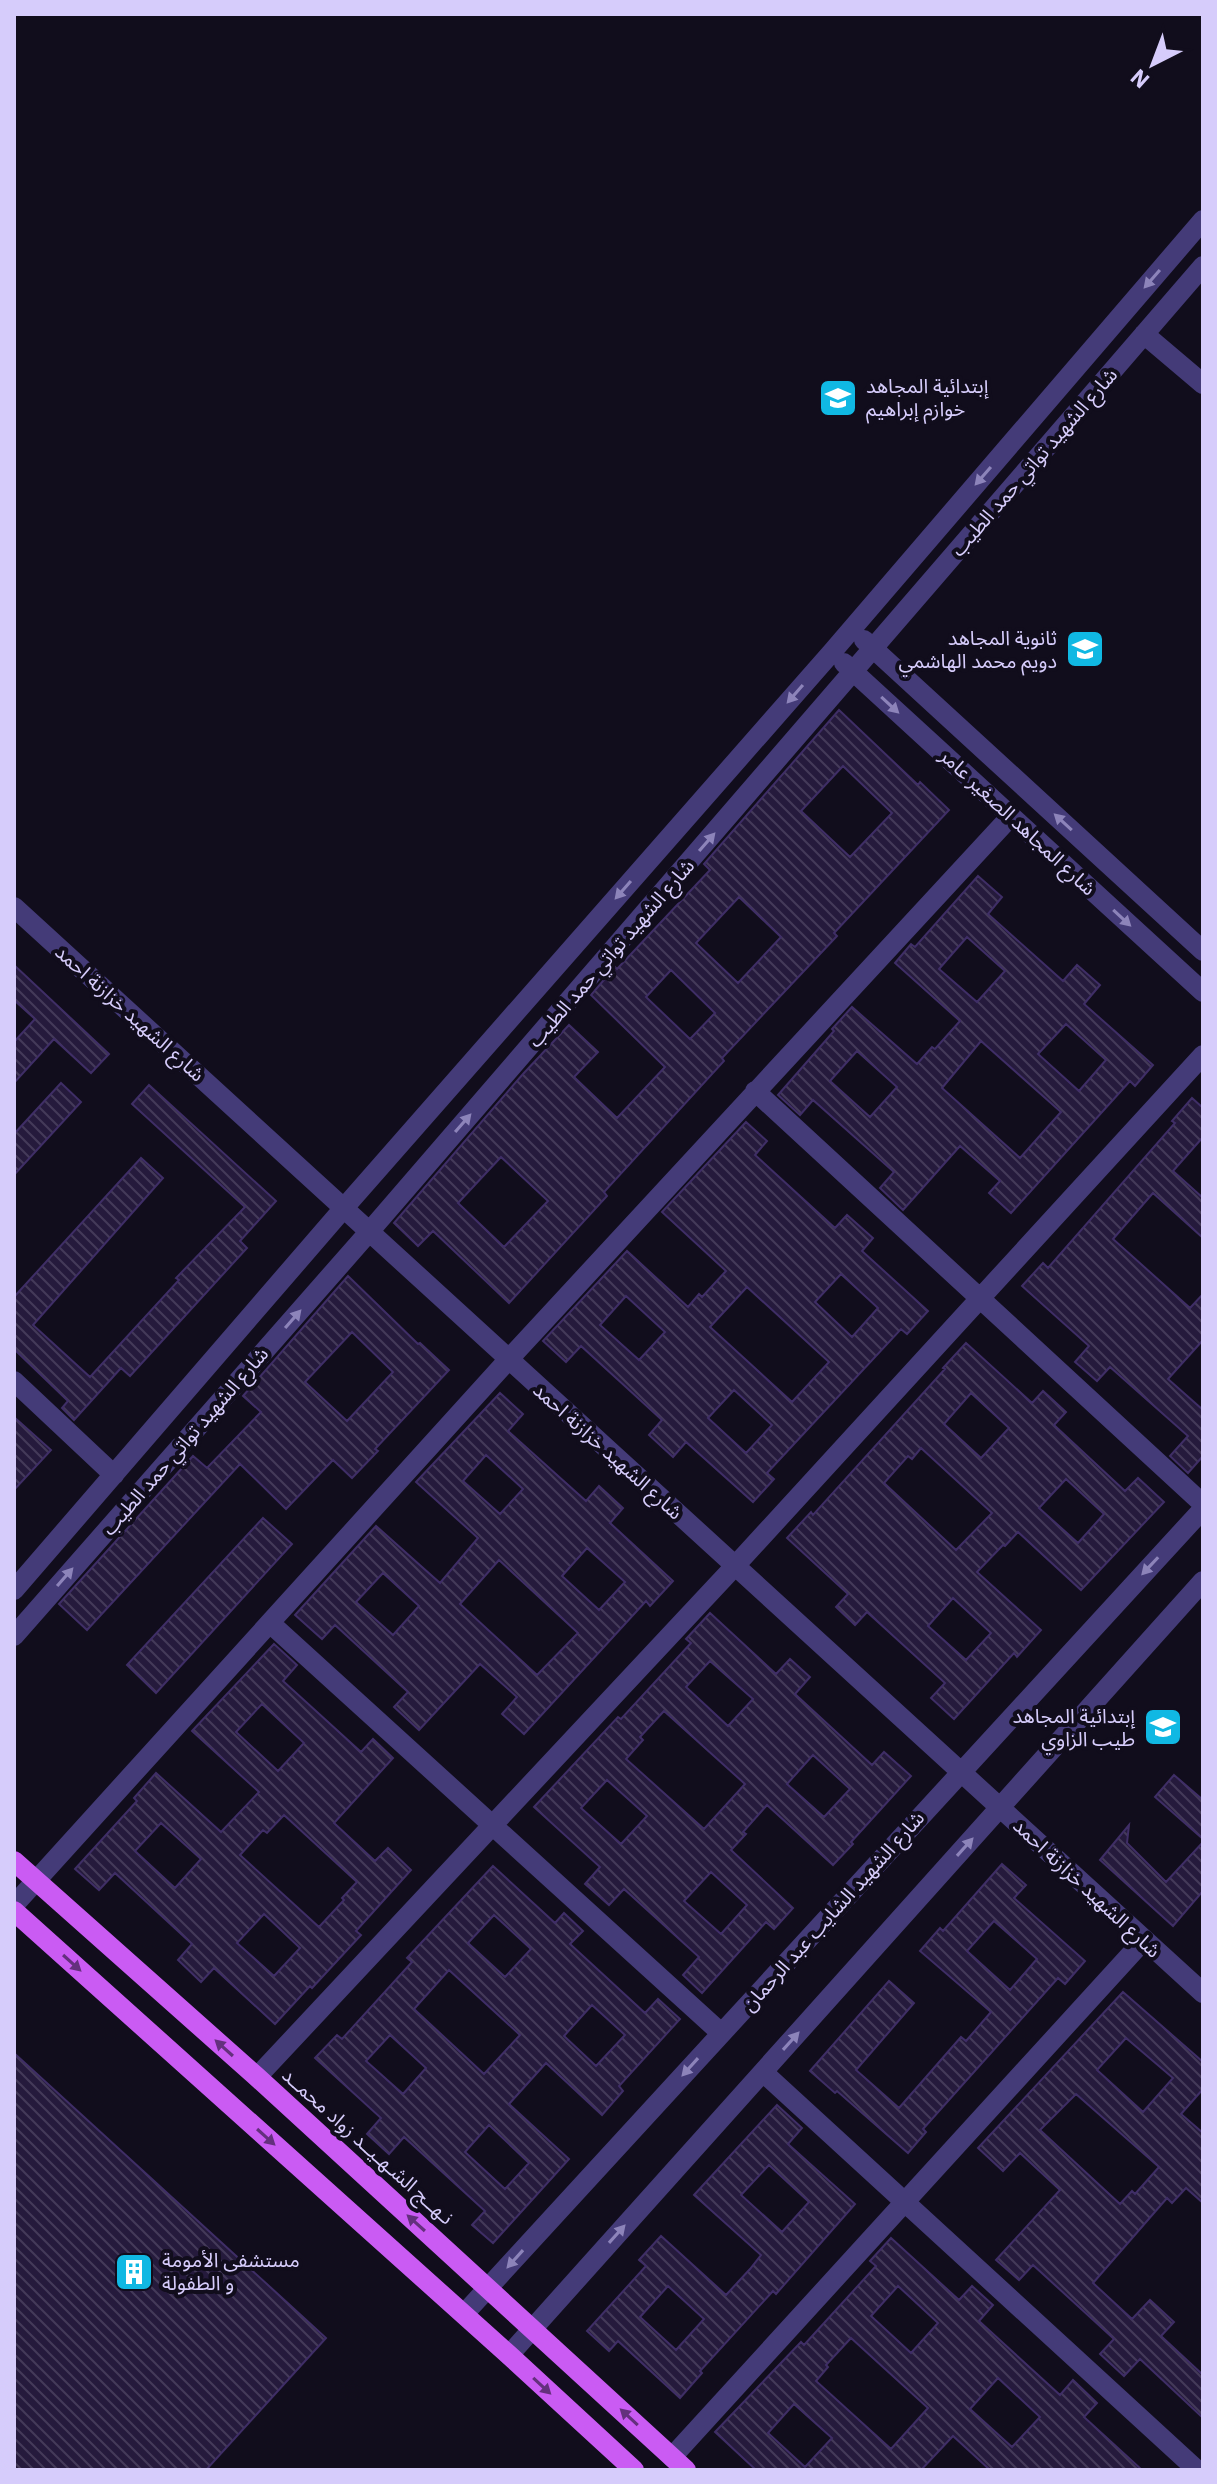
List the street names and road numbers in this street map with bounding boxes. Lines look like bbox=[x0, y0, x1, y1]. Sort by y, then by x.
street label: شارع الشهيد تواتي حمد الطيب bbox=[944, 362, 1125, 563]
street label: شارع المجاهد الصغير عامر bbox=[932, 741, 1102, 903]
street label: شارع الشهيد تواتي حمد الطيب bbox=[521, 853, 702, 1054]
street label: شارع الشهيد خزازنة احمد bbox=[48, 938, 211, 1089]
street label: شارع الشهيد تواتي حمد الطيب bbox=[95, 1341, 276, 1542]
street label: شارع الشهيد خزازنة احمد bbox=[526, 1376, 689, 1527]
street label: شارع الشهيد الشايب عبد الرحمان bbox=[735, 1805, 932, 2018]
street label: شارع الشهيد خزازنة احمد bbox=[1006, 1812, 1167, 1965]
street label: نـهــج الشـهـيــد زواد محمــد bbox=[275, 2061, 460, 2232]

